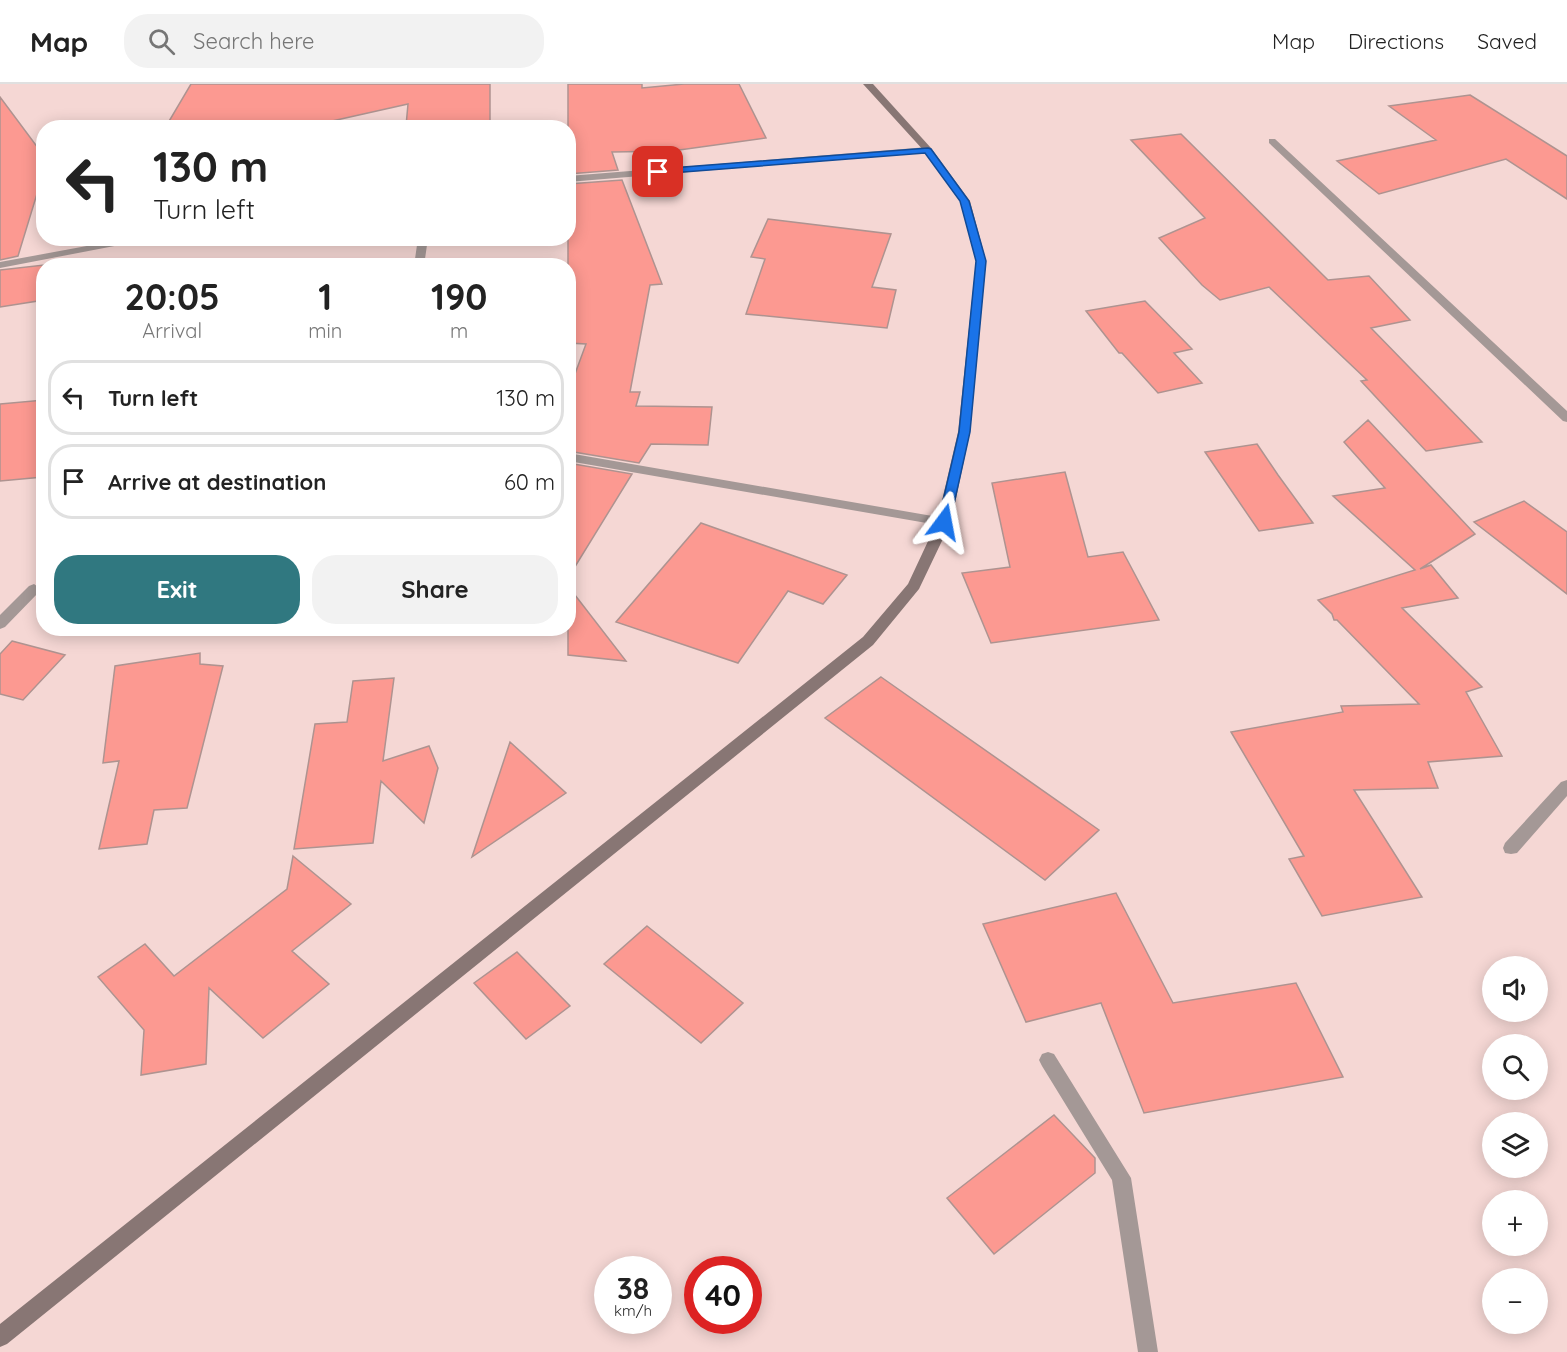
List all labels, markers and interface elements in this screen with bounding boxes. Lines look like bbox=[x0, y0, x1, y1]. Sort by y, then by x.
search box bbox=[124, 14, 544, 68]
text: Map bbox=[30, 24, 88, 59]
icon: search bbox=[145, 25, 178, 58]
text: Search here bbox=[193, 27, 315, 55]
text: Map bbox=[1272, 28, 1315, 54]
text: Directions bbox=[1348, 28, 1444, 54]
text: Saved bbox=[1477, 28, 1537, 54]
text: 130 m bbox=[153, 140, 268, 193]
icon: left bbox=[54, 144, 132, 222]
pin bbox=[632, 146, 683, 197]
icon: arrive bbox=[641, 155, 674, 188]
text: Turn left bbox=[153, 192, 255, 226]
text: 20:05 bbox=[125, 274, 220, 319]
text: 1 bbox=[318, 274, 332, 319]
text: 190 bbox=[431, 274, 487, 319]
text: Arrival bbox=[142, 318, 202, 343]
text: min bbox=[308, 318, 342, 343]
text: m bbox=[450, 318, 468, 343]
icon: left bbox=[57, 381, 90, 414]
text: Turn left bbox=[108, 384, 198, 412]
text: 130 m bbox=[496, 384, 555, 412]
icon: arrive bbox=[57, 465, 90, 498]
text: Arrive at destination bbox=[108, 468, 326, 496]
text: 60 m bbox=[504, 468, 555, 496]
position arrow bbox=[912, 490, 976, 554]
button: Exit bbox=[54, 555, 300, 624]
button: Share bbox=[312, 555, 558, 624]
map controls bbox=[1482, 956, 1548, 1334]
button: sound bbox=[1482, 956, 1548, 1022]
button: search bbox=[1482, 1034, 1548, 1100]
button: layers bbox=[1482, 1112, 1548, 1178]
button: + bbox=[1482, 1190, 1548, 1256]
speed limit sign: 40 bbox=[684, 1256, 762, 1334]
button: − bbox=[1482, 1268, 1548, 1334]
text: 38 bbox=[617, 1269, 649, 1307]
text: km/h bbox=[614, 1301, 652, 1320]

